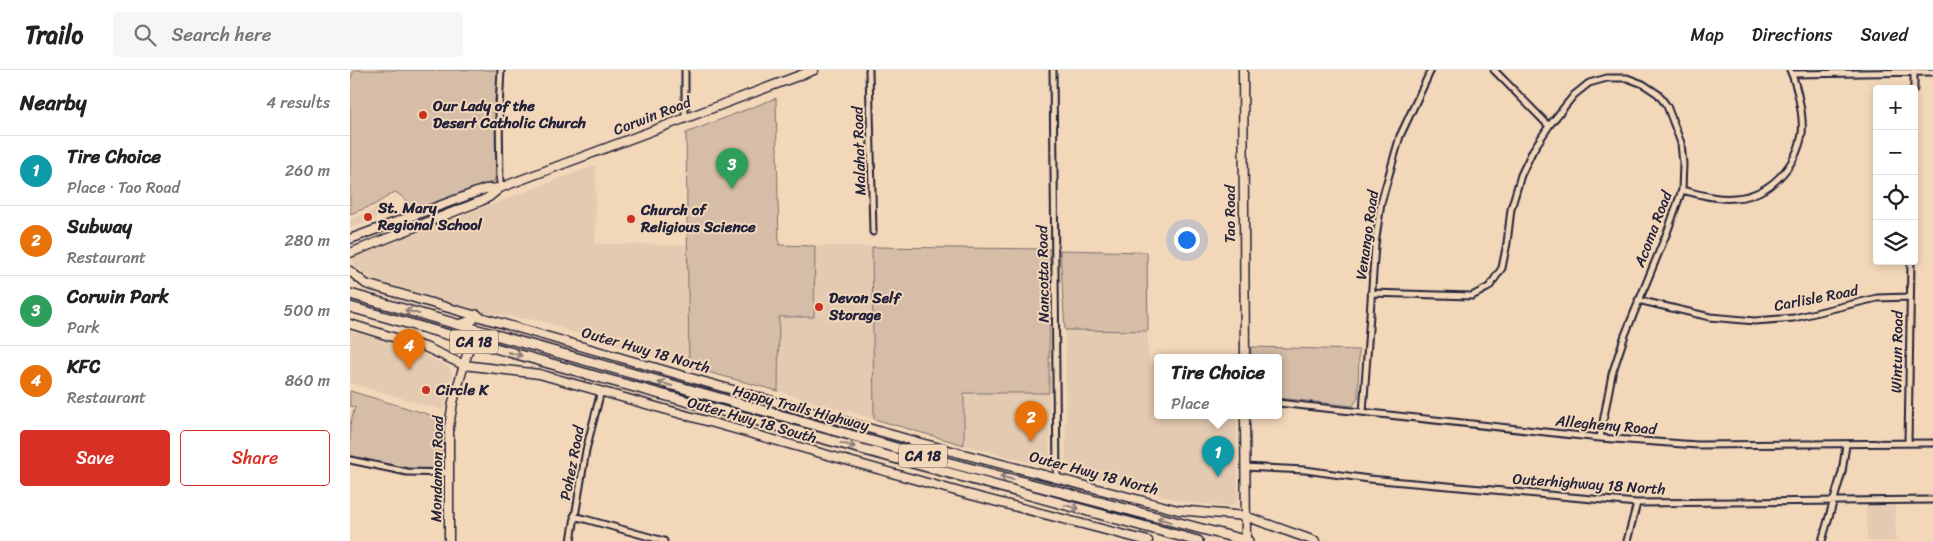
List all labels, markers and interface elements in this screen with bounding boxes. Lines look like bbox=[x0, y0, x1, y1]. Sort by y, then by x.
search box bbox=[113, 12, 463, 57]
text: Trailo bbox=[25, 14, 83, 56]
text: Search here bbox=[171, 18, 272, 51]
text: Map bbox=[1691, 19, 1724, 51]
text: Directions bbox=[1752, 19, 1833, 51]
text: Saved bbox=[1861, 19, 1908, 51]
icon: search bbox=[131, 21, 159, 49]
text: Nearby bbox=[20, 84, 86, 122]
map controls bbox=[1873, 85, 1918, 265]
button: + bbox=[1873, 85, 1918, 130]
text: 4 results bbox=[266, 88, 330, 117]
street label: Corwin Road bbox=[609, 89, 696, 143]
place label: Our Lady of the Desert Catholic Church bbox=[432, 93, 586, 136]
street label: Malahat Road bbox=[844, 105, 874, 196]
marker: Our Lady of the Desert Catholic Church bbox=[417, 109, 429, 121]
button: − bbox=[1873, 130, 1918, 175]
text: Tire Choice bbox=[67, 140, 161, 173]
pin: 3 bbox=[716, 148, 748, 189]
text: 1 bbox=[33, 156, 39, 185]
text: 260 m bbox=[285, 156, 330, 185]
text: Place · Tao Road bbox=[67, 173, 180, 202]
button: locate bbox=[1873, 175, 1918, 220]
street label: Tao Road bbox=[1217, 184, 1243, 243]
street label: Acoma Road bbox=[1626, 186, 1680, 272]
street label: Venango Road bbox=[1348, 187, 1386, 281]
place label: St. Mary Regional School bbox=[377, 195, 483, 238]
place label: Church of Religious Science bbox=[640, 197, 756, 240]
text: Subway bbox=[67, 210, 132, 243]
marker: St. Mary Regional School bbox=[362, 211, 374, 223]
marker: Church of Religious Science bbox=[625, 213, 637, 225]
button: layers bbox=[1873, 220, 1918, 265]
street label: Nancotta Road bbox=[1029, 224, 1057, 323]
text: 2 bbox=[31, 226, 41, 255]
text: 280 m bbox=[285, 226, 330, 255]
your location bbox=[1174, 227, 1200, 253]
text: Restaurant bbox=[67, 243, 146, 272]
street label: Carlisle Road bbox=[1772, 277, 1861, 319]
text: Corwin Park bbox=[67, 280, 169, 313]
place label: Devon Self Storage bbox=[828, 285, 902, 328]
text: 3 bbox=[32, 296, 40, 325]
text: 500 m bbox=[284, 296, 330, 325]
marker: Devon Self Storage bbox=[813, 301, 825, 313]
one-way arrow bbox=[405, 306, 421, 316]
street label: Wintun Road bbox=[1883, 309, 1911, 393]
text: Park bbox=[67, 313, 100, 342]
street label: Outer Hwy 18 North bbox=[579, 319, 713, 381]
pin: 4 bbox=[393, 329, 425, 370]
road number: CA 18 bbox=[450, 330, 498, 354]
one-way arrow bbox=[506, 349, 522, 359]
text: KFC bbox=[67, 350, 100, 383]
popup bbox=[1154, 354, 1282, 419]
text: Tire Choice bbox=[1171, 356, 1265, 389]
text: 4 bbox=[31, 366, 41, 395]
text: 860 m bbox=[285, 366, 330, 395]
place label: Circle K bbox=[435, 377, 490, 403]
street label: Happy Trails Highway bbox=[730, 377, 872, 439]
one-way arrow bbox=[657, 379, 673, 388]
text: Restaurant bbox=[67, 383, 146, 412]
marker: Circle K bbox=[420, 384, 432, 396]
street label: Outer Hwy 18 South bbox=[684, 389, 820, 451]
text: Place bbox=[1171, 389, 1210, 418]
pin: 2 bbox=[1015, 401, 1047, 442]
street label: Allegheny Road bbox=[1554, 408, 1658, 442]
street label: Mondamon Road bbox=[423, 414, 451, 522]
street label: Pohez Road bbox=[552, 422, 592, 502]
button: Save bbox=[20, 430, 170, 486]
button: Share bbox=[180, 430, 330, 486]
pin: 1 bbox=[1202, 436, 1234, 477]
one-way arrow bbox=[839, 441, 855, 451]
street label: Outer Hwy 18 North bbox=[1027, 443, 1162, 503]
road number: CA 18 bbox=[899, 444, 947, 468]
street label: Outerhighway 18 North bbox=[1512, 466, 1666, 502]
one-way arrow bbox=[1000, 473, 1016, 482]
one-way arrow bbox=[1064, 502, 1080, 512]
one-way arrow bbox=[1157, 514, 1173, 524]

